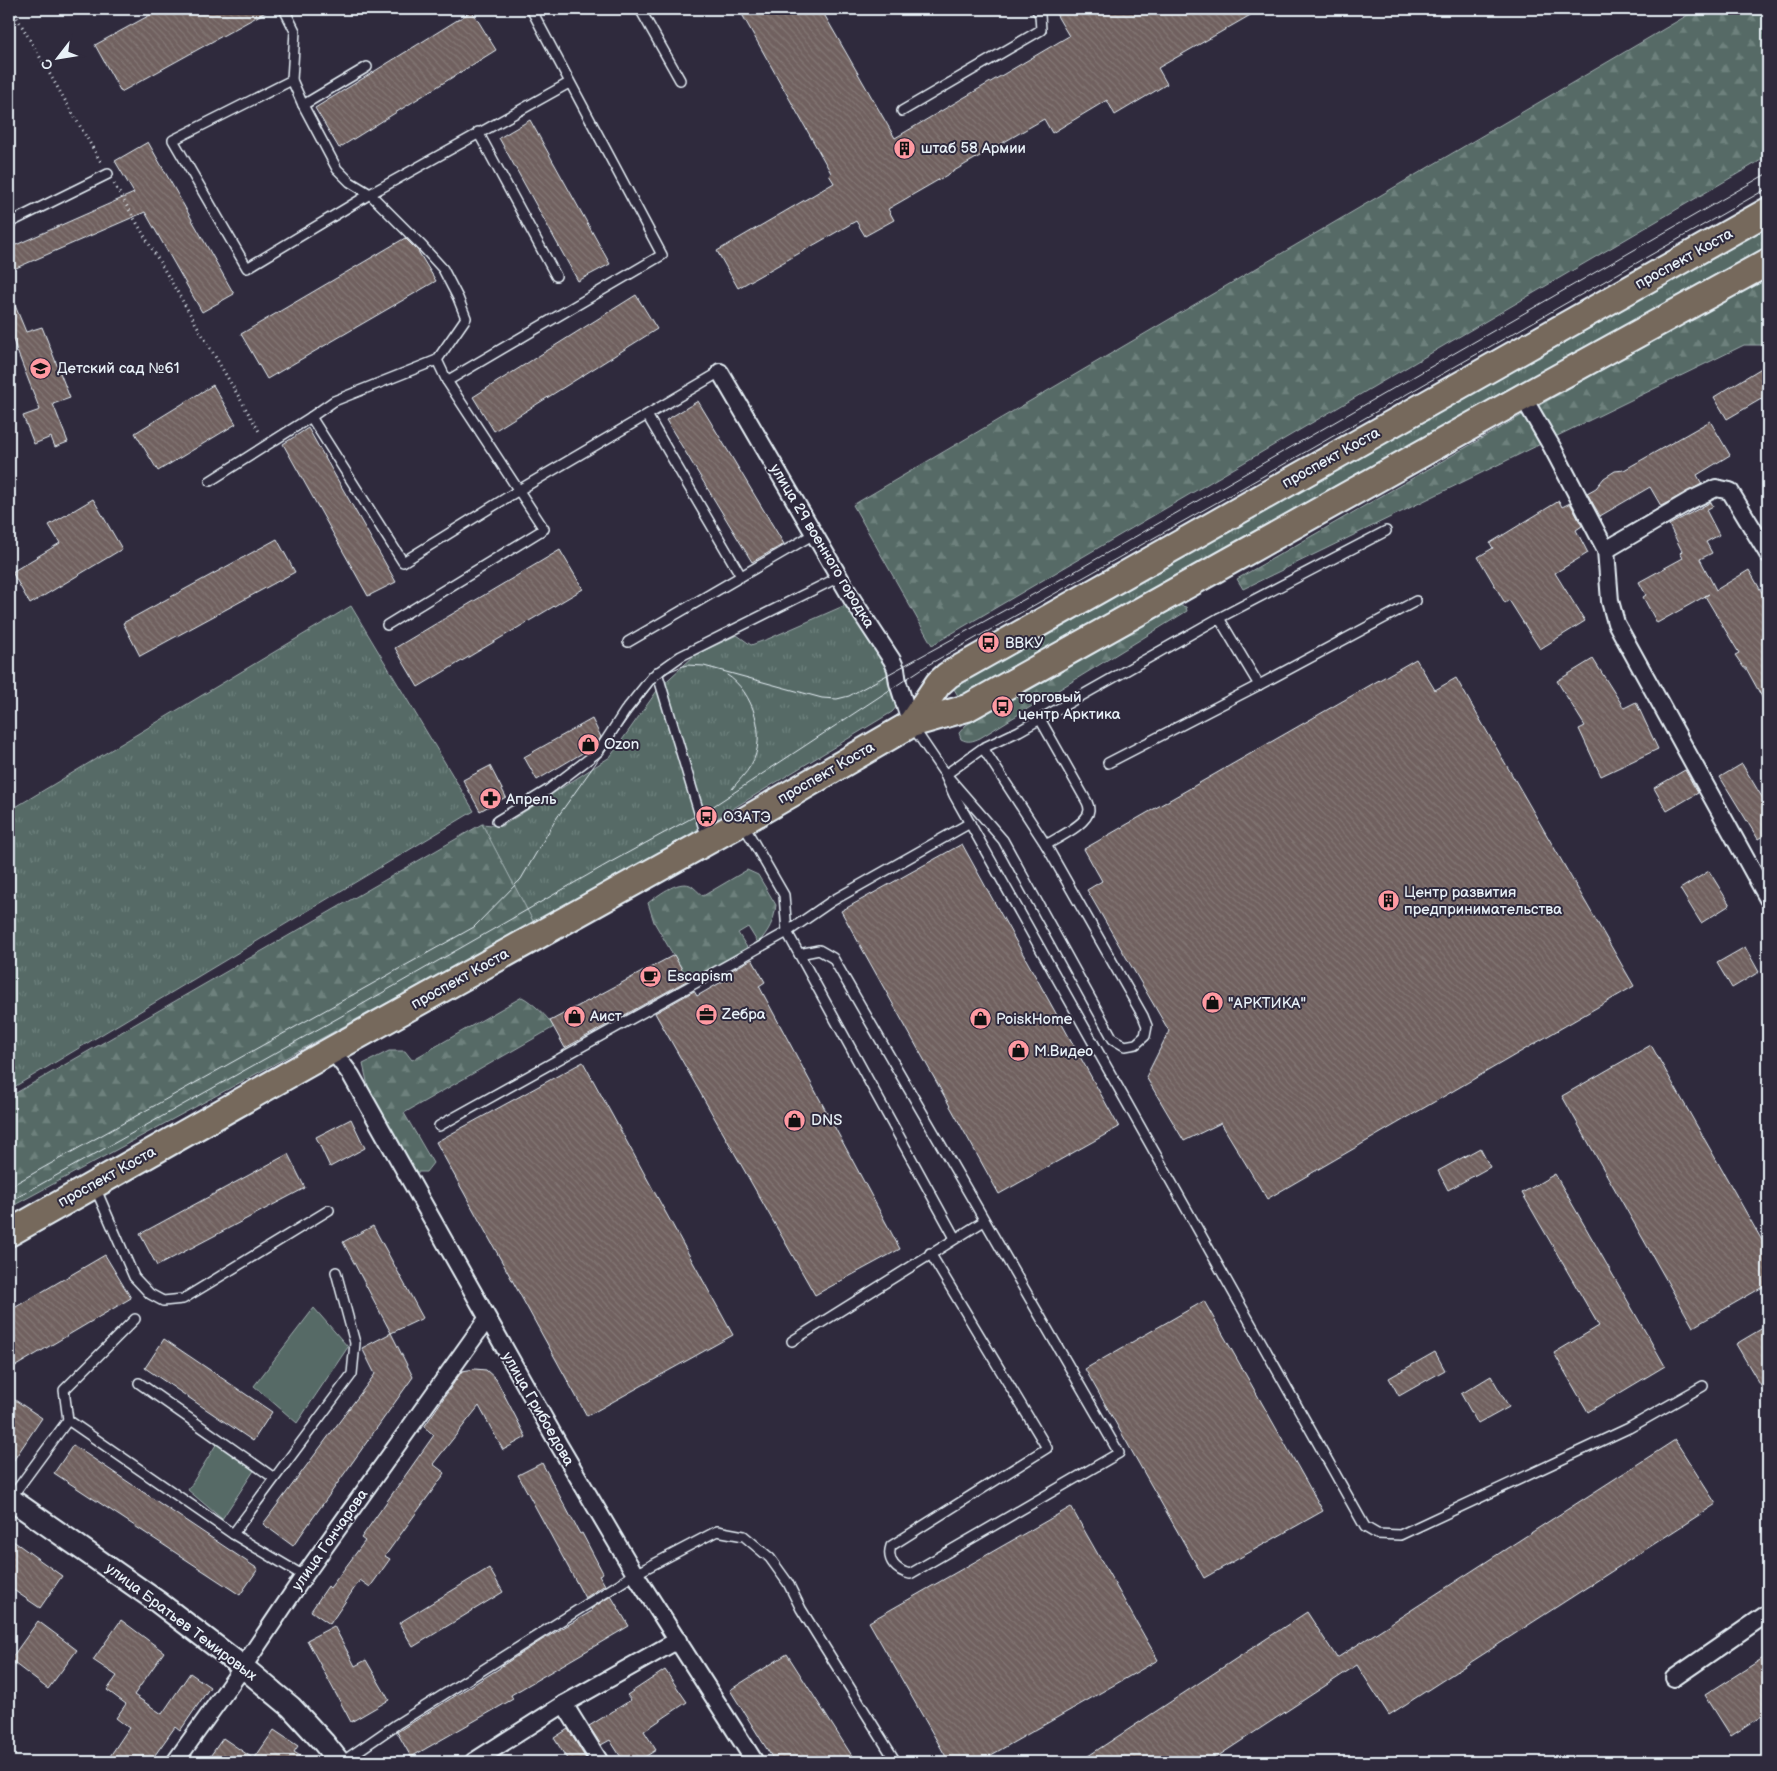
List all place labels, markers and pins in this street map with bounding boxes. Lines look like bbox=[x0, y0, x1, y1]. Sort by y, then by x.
building icon: штаб 58 Армии bbox=[893, 136, 917, 160]
place label: штаб 58 Армии bbox=[921, 139, 1026, 158]
school or university icon: Детский сад №61 bbox=[29, 356, 53, 380]
place label: Детский сад №61 bbox=[57, 359, 179, 378]
bus stop icon: ВВКУ bbox=[977, 631, 1001, 655]
place label: ВВКУ bbox=[1005, 634, 1044, 653]
place label: торговый центр Арктика bbox=[1018, 688, 1121, 724]
bus stop icon: торговый центр Арктика bbox=[990, 694, 1014, 718]
shop icon: Ozon bbox=[576, 732, 600, 756]
place label: Ozon bbox=[604, 735, 639, 754]
pharmacy icon: Апрель bbox=[478, 787, 502, 811]
place label: Апрель bbox=[505, 790, 557, 809]
bus stop icon: ОЗАТЭ bbox=[695, 805, 719, 829]
place label: ОЗАТЭ bbox=[723, 808, 771, 827]
place label: Центр развития предпринимательства bbox=[1404, 883, 1562, 919]
building icon: Центр развития предпринимательства bbox=[1376, 889, 1400, 913]
cafe icon: Escapism bbox=[639, 964, 663, 988]
place label: Escapism bbox=[667, 967, 733, 986]
shop icon: "АРКТИКА" bbox=[1200, 991, 1224, 1015]
place label: "АРКТИКА" bbox=[1228, 994, 1306, 1013]
office icon: Zeбра bbox=[694, 1002, 718, 1026]
shop icon: Аист bbox=[562, 1004, 586, 1028]
place label: Zeбра bbox=[721, 1005, 766, 1024]
place label: Аист bbox=[589, 1007, 622, 1026]
shop icon: PoiskHome bbox=[968, 1007, 992, 1031]
place label: PoiskHome bbox=[996, 1010, 1073, 1029]
shop icon: M.Видео bbox=[1006, 1039, 1030, 1063]
place label: M.Видео bbox=[1034, 1042, 1093, 1061]
shop icon: DNS bbox=[783, 1108, 807, 1132]
place label: DNS bbox=[811, 1111, 842, 1130]

